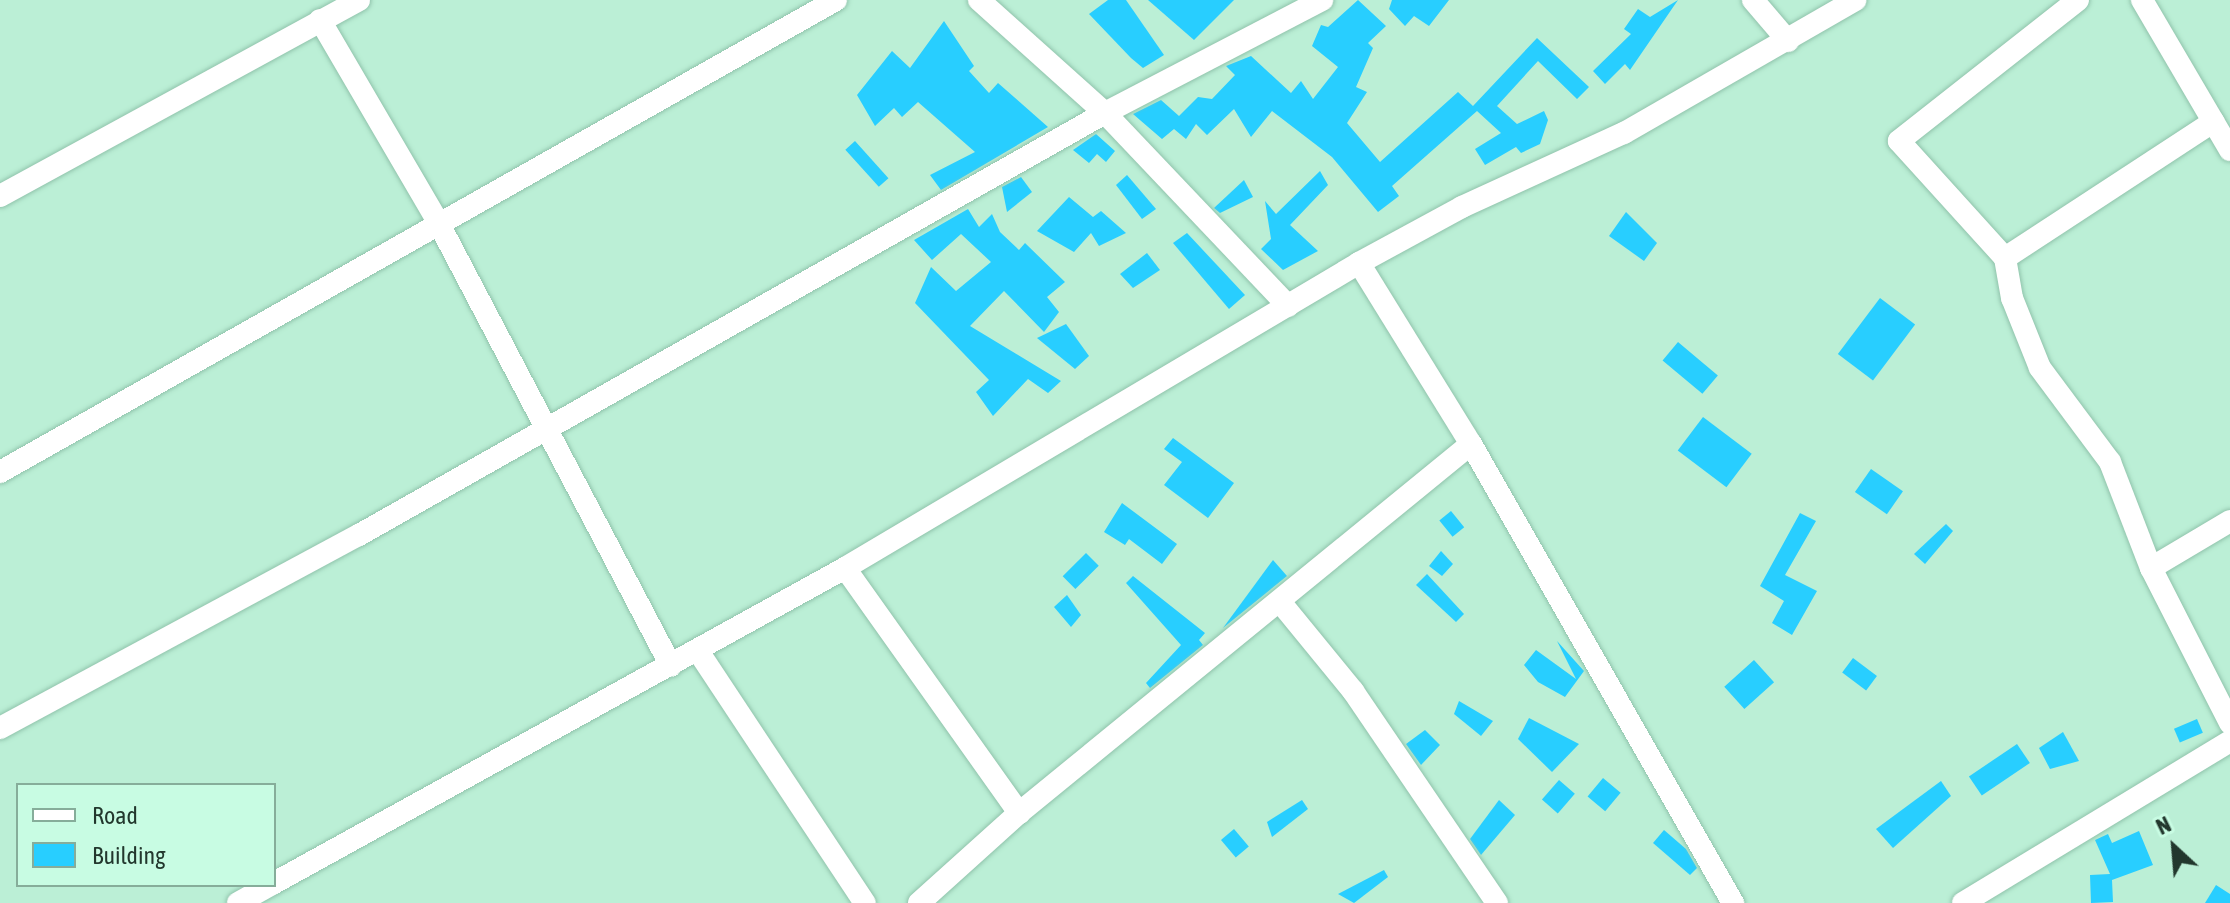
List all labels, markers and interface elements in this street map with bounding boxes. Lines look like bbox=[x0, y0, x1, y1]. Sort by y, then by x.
legend bbox=[16, 783, 276, 887]
text: Road bbox=[92, 802, 138, 829]
north arrow bbox=[2134, 807, 2214, 887]
text: N bbox=[2152, 811, 2175, 840]
text: Building bbox=[92, 842, 165, 869]

